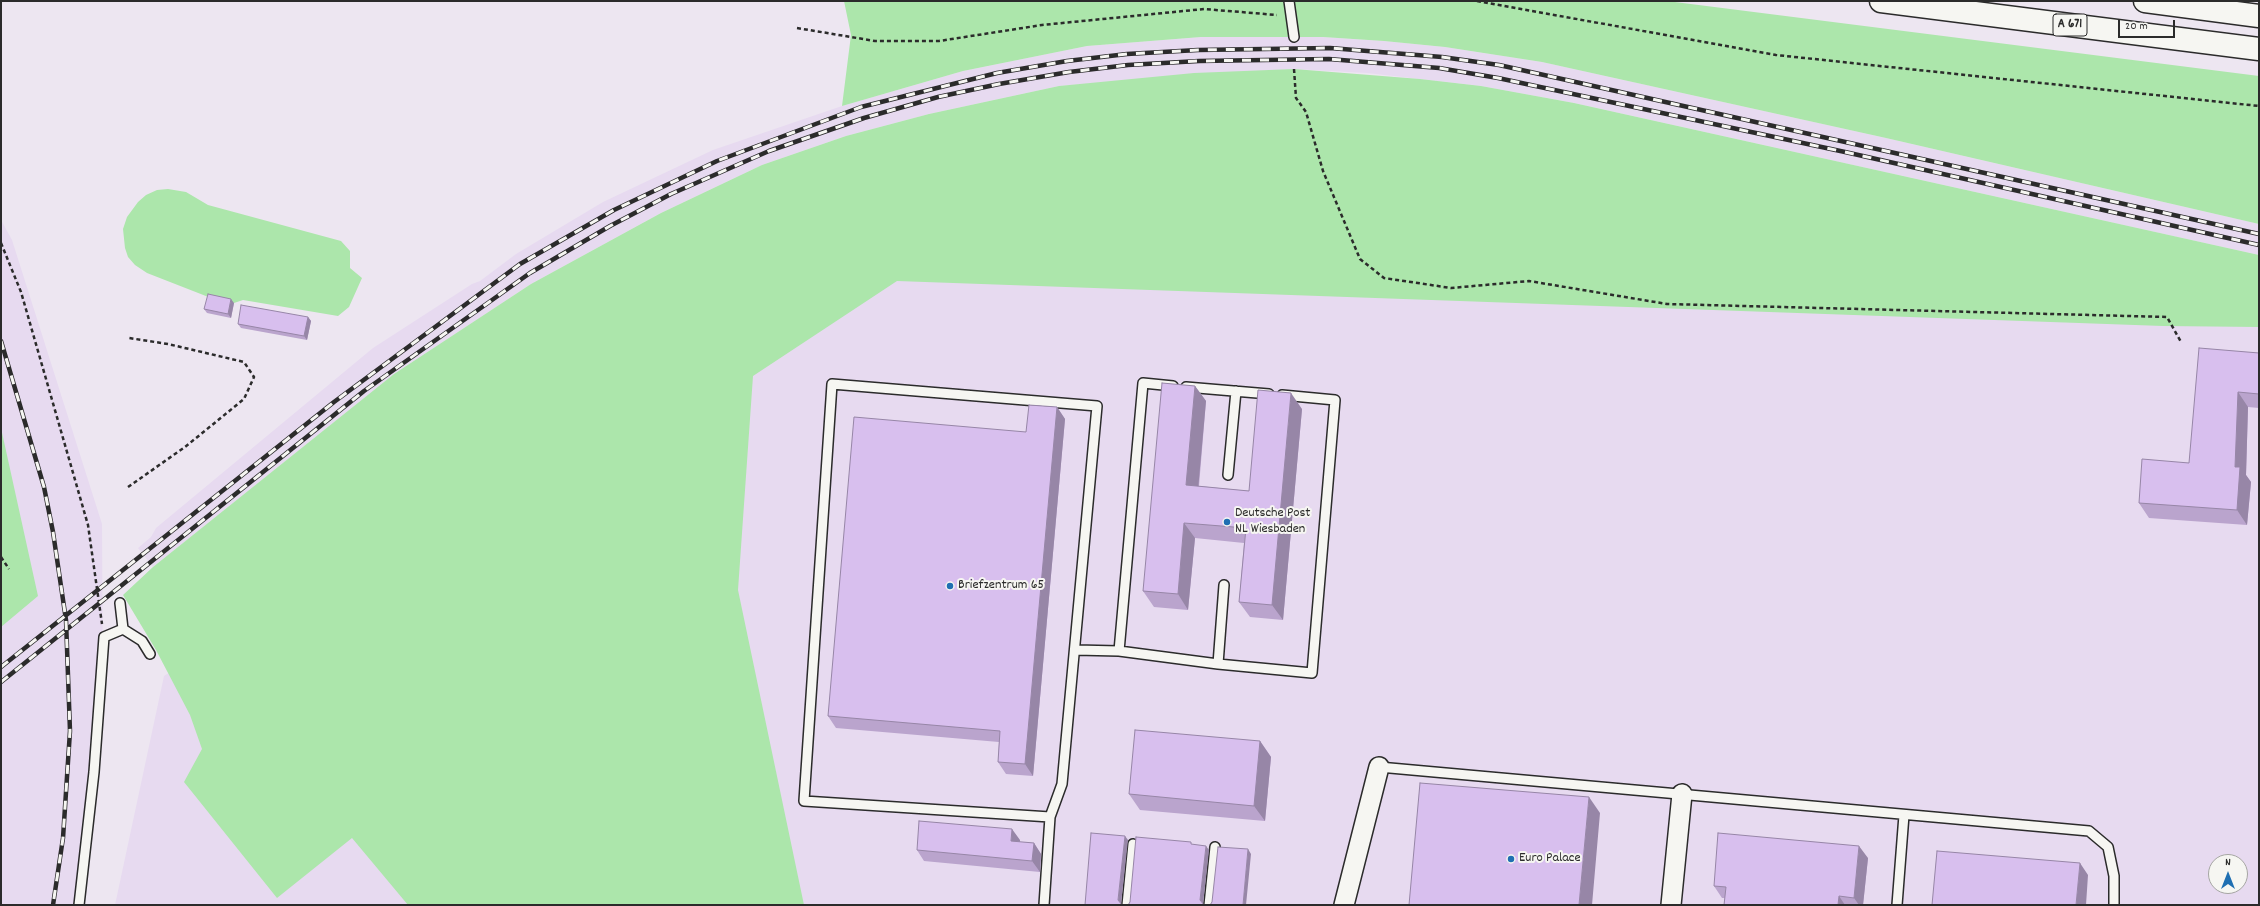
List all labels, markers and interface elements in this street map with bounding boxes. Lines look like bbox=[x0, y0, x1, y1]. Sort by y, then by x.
scale bar bbox=[2120, 12, 2177, 38]
road number: A 671 bbox=[2053, 14, 2087, 36]
text: 20 m bbox=[2125, 18, 2148, 35]
place label: Deutsche Post NL Wiesbaden bbox=[1235, 506, 1311, 538]
marker: Deutsche Post NL Wiesbaden bbox=[1222, 517, 1232, 527]
place label: Briefzentrum 65 bbox=[958, 578, 1044, 594]
marker: Briefzentrum 65 bbox=[945, 581, 955, 591]
place label: Euro Palace bbox=[1519, 851, 1581, 867]
marker: Euro Palace bbox=[1506, 854, 1516, 864]
north arrow bbox=[2208, 854, 2248, 894]
text: N bbox=[2225, 855, 2231, 871]

